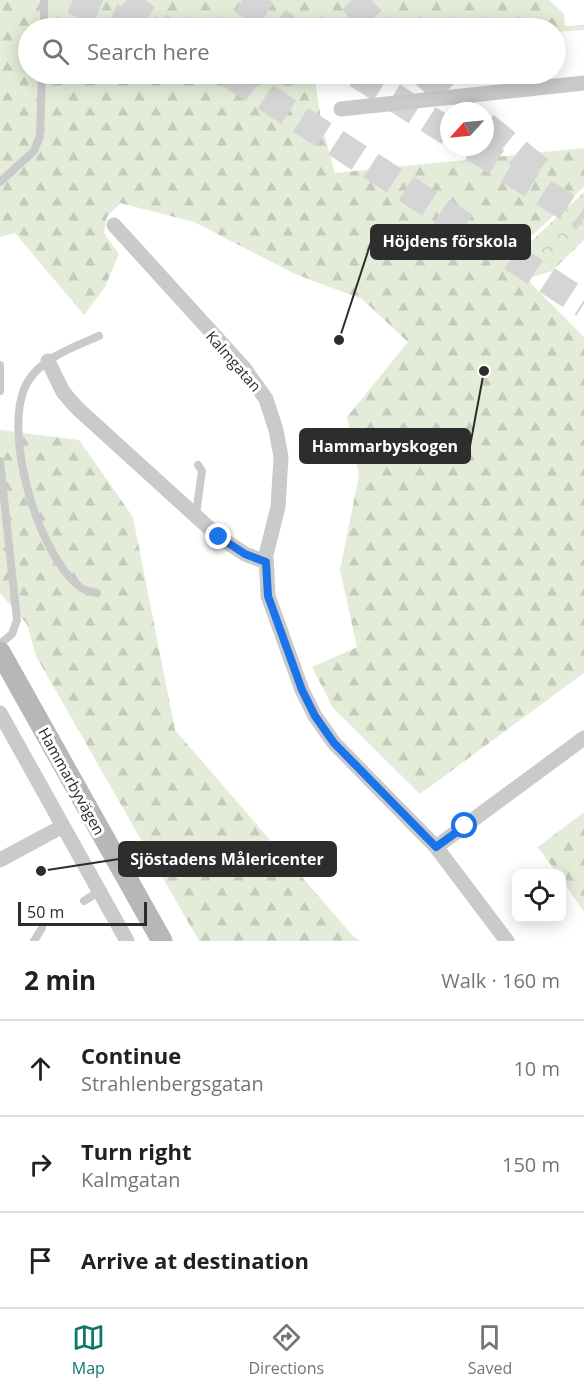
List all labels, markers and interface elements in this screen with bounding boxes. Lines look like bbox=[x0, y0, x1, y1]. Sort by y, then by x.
search box bbox=[18, 18, 566, 84]
icon: search bbox=[39, 35, 72, 68]
text: Search here bbox=[87, 36, 210, 66]
north arrow bbox=[440, 102, 494, 156]
callout: Höjdens förskola bbox=[371, 225, 530, 259]
text: Höjdens förskola bbox=[383, 230, 517, 252]
street label: Kalmgatan bbox=[202, 326, 266, 396]
callout: Hammarbyskogen bbox=[300, 429, 470, 463]
text: Hammarbyskogen bbox=[312, 435, 458, 457]
route end bbox=[205, 523, 231, 549]
street label: Hammarbyvägen bbox=[34, 724, 110, 838]
route start bbox=[451, 812, 477, 838]
callout: Sjöstadens Målericenter bbox=[119, 842, 336, 876]
text: Sjöstadens Målericenter bbox=[130, 848, 324, 870]
map controls bbox=[512, 869, 566, 923]
button: locate bbox=[512, 869, 566, 923]
scale bar bbox=[18, 899, 147, 926]
text: 50 m bbox=[27, 901, 64, 923]
text: 2 min bbox=[24, 962, 96, 998]
text: Walk · 160 m bbox=[441, 967, 560, 994]
text: Continue bbox=[81, 1040, 181, 1070]
icon: ahead bbox=[24, 1052, 57, 1085]
text: 10 m bbox=[513, 1055, 560, 1082]
text: Strahlenbergsgatan bbox=[81, 1070, 264, 1097]
text: Turn right bbox=[81, 1136, 192, 1166]
icon: right bbox=[24, 1148, 57, 1181]
text: 150 m bbox=[502, 1151, 560, 1178]
text: Kalmgatan bbox=[81, 1166, 180, 1193]
icon: arrive bbox=[24, 1244, 57, 1277]
text: Arrive at destination bbox=[81, 1245, 309, 1275]
tab: Map bbox=[72, 1321, 105, 1379]
tab: Directions bbox=[248, 1321, 324, 1379]
tab: Saved bbox=[468, 1321, 512, 1379]

